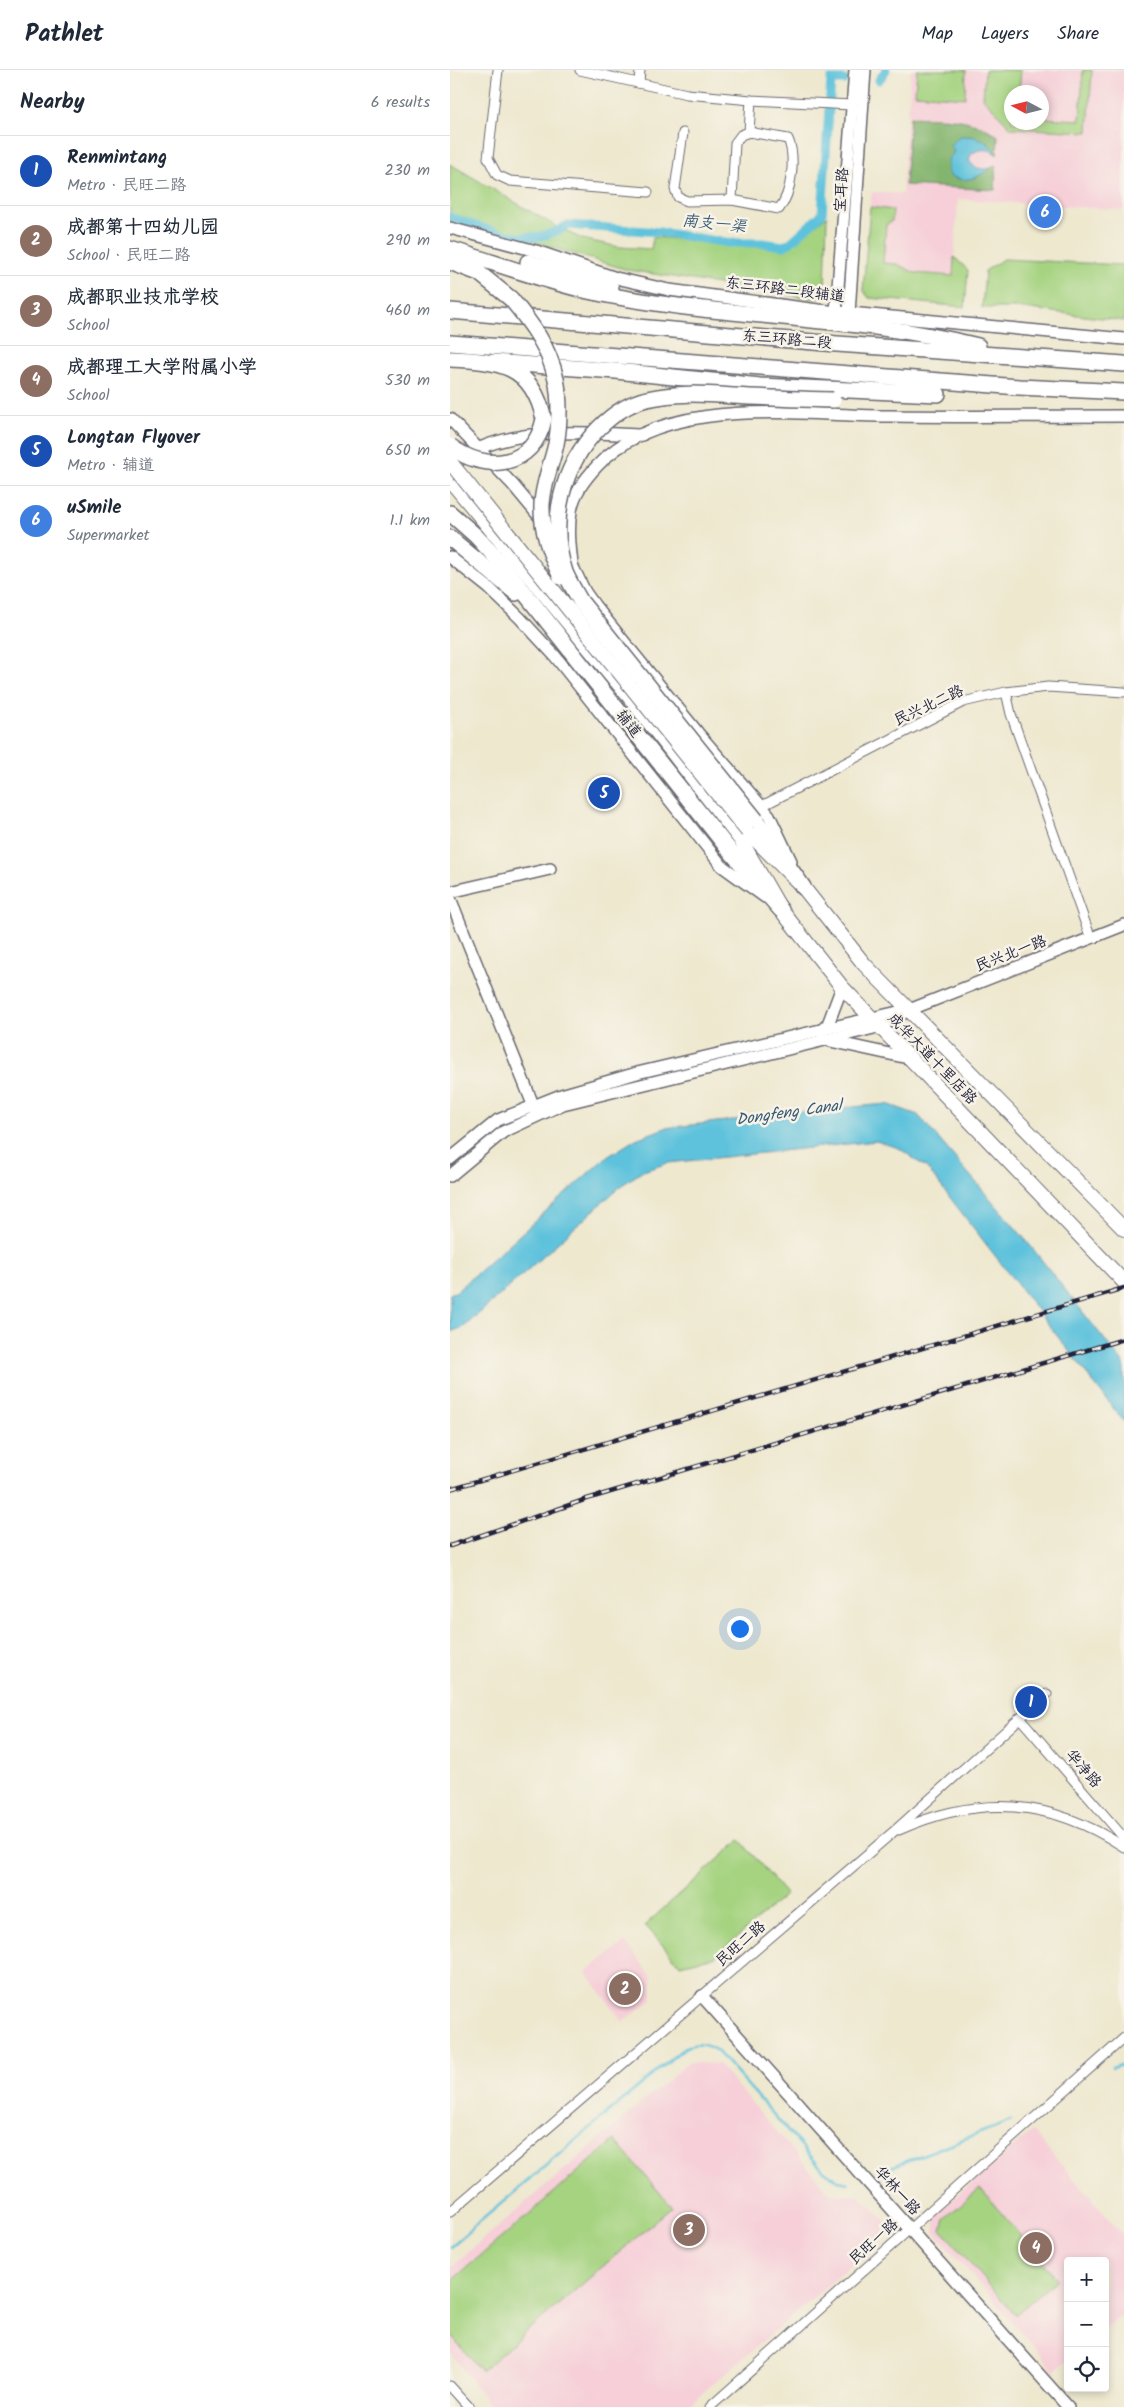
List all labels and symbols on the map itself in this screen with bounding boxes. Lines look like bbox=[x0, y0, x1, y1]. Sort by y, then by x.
north arrow bbox=[1004, 85, 1049, 130]
street label: 宝耳路 bbox=[828, 167, 856, 213]
pin: 6 bbox=[1029, 193, 1061, 231]
water label: 南支一渠 bbox=[681, 208, 749, 240]
street label: 东三环路二段辅道 bbox=[724, 271, 846, 309]
street label: 东三环路二段 bbox=[741, 324, 833, 356]
street label: 民兴北二路 bbox=[890, 679, 968, 733]
street label: 辅道 bbox=[609, 705, 647, 743]
pin: 5 bbox=[588, 774, 620, 812]
street label: 民兴北一路 bbox=[972, 929, 1050, 979]
street label: 成华大道十里店路 bbox=[882, 1007, 982, 1111]
water label: Dongfeng Canal bbox=[735, 1093, 847, 1133]
your location bbox=[727, 1616, 753, 1642]
pin: 1 bbox=[1015, 1683, 1047, 1721]
street label: 华净路 bbox=[1059, 1744, 1107, 1794]
street label: 民旺二路 bbox=[710, 1915, 772, 1973]
pin: 2 bbox=[609, 1970, 641, 2008]
street label: 华林一路 bbox=[868, 2161, 926, 2221]
pin: 3 bbox=[673, 2211, 705, 2249]
street label: 民旺一路 bbox=[844, 2213, 904, 2271]
pin: 4 bbox=[1020, 2229, 1052, 2267]

